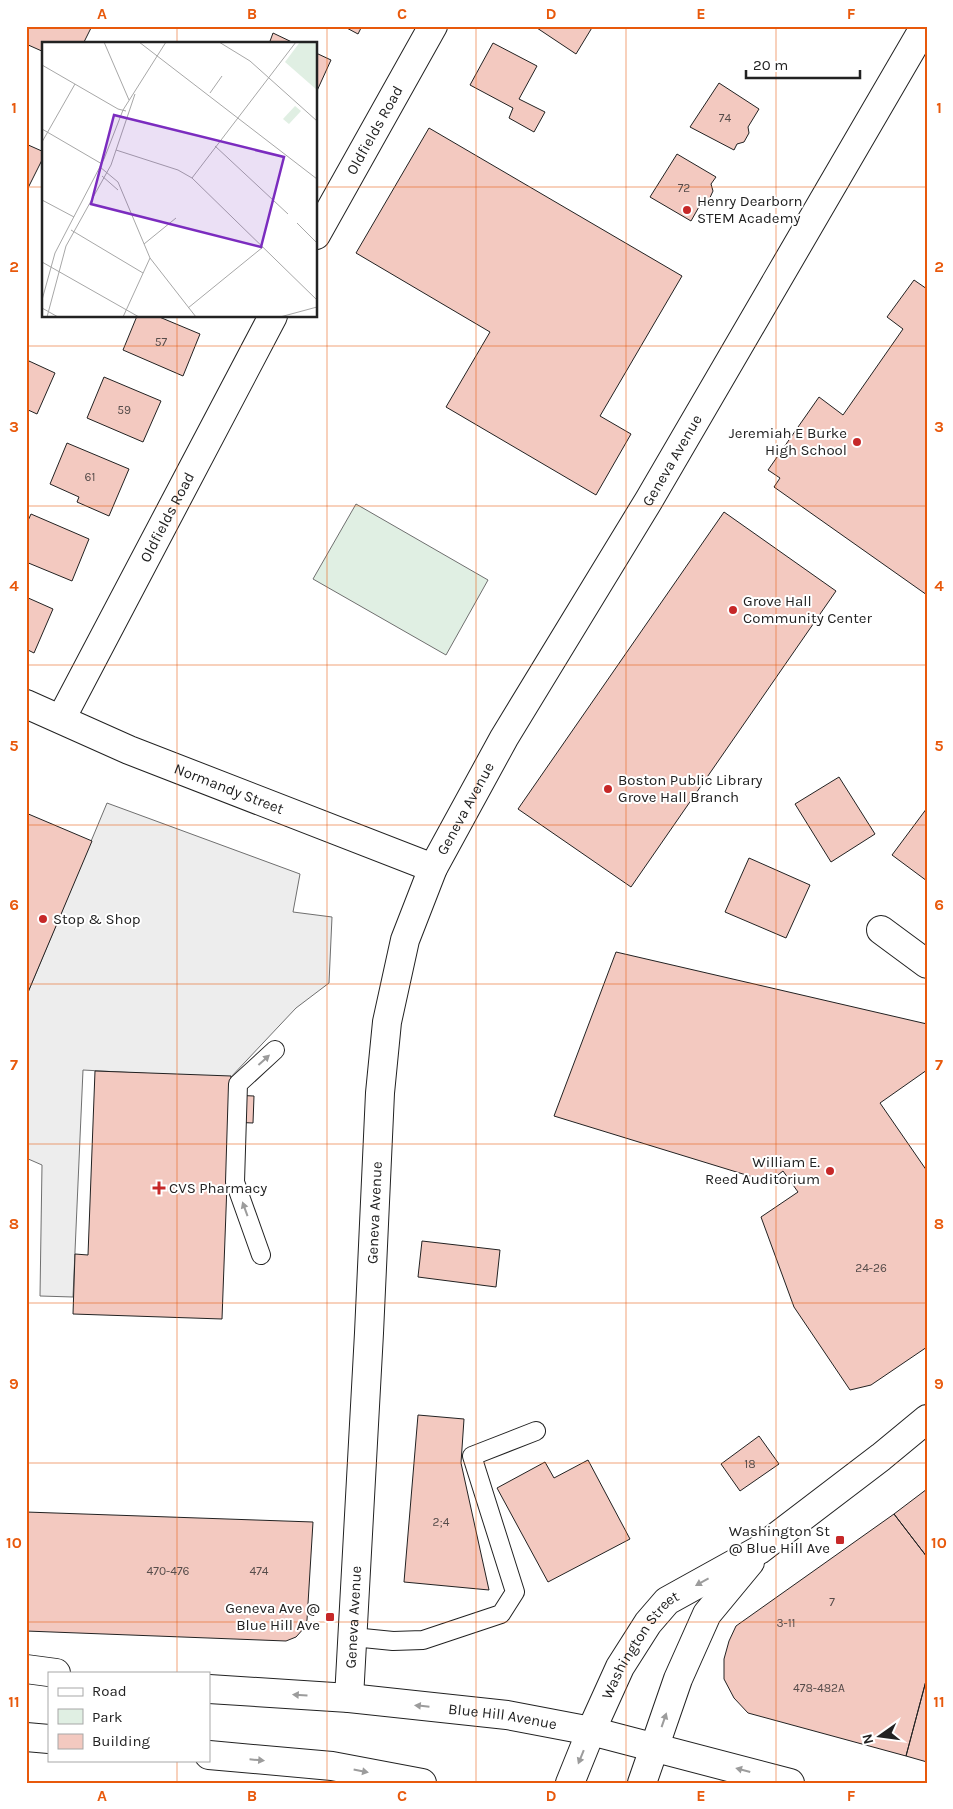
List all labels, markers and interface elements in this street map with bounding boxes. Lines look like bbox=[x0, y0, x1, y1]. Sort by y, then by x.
text: A bbox=[97, 4, 107, 23]
text: B bbox=[247, 4, 257, 23]
text: C bbox=[397, 4, 407, 23]
text: D bbox=[546, 4, 557, 23]
text: E bbox=[696, 4, 706, 23]
text: F bbox=[847, 4, 856, 23]
inset map bbox=[42, 42, 318, 318]
scale bar bbox=[746, 48, 859, 80]
text: 20 m bbox=[753, 56, 788, 74]
street label: Oldfields Road bbox=[343, 83, 407, 178]
text: 1 bbox=[11, 98, 17, 117]
text: 1 bbox=[936, 98, 942, 117]
house number: 74 bbox=[719, 111, 731, 125]
house number: 72 bbox=[678, 181, 690, 195]
place label: Henry Dearborn STEM Academy bbox=[697, 192, 803, 227]
marker: Henry Dearborn STEM Academy bbox=[681, 204, 693, 216]
text: 2 bbox=[9, 257, 19, 276]
text: 2 bbox=[934, 257, 944, 276]
house number: 57 bbox=[155, 335, 168, 349]
house number: 59 bbox=[117, 403, 131, 417]
street label: Geneva Avenue bbox=[638, 411, 706, 509]
text: 3 bbox=[9, 417, 19, 436]
text: 3 bbox=[934, 417, 944, 436]
place label: Jeremiah E Burke High School bbox=[729, 424, 847, 459]
marker: Jeremiah E Burke High School bbox=[851, 436, 863, 448]
street label: Oldfields Road bbox=[136, 469, 198, 565]
house number: 61 bbox=[85, 470, 95, 484]
text: 4 bbox=[9, 576, 19, 595]
text: 4 bbox=[934, 576, 944, 595]
place label: Grove Hall Community Center bbox=[743, 592, 873, 627]
marker: Grove Hall Community Center bbox=[727, 604, 739, 616]
text: 5 bbox=[9, 736, 19, 755]
text: 5 bbox=[934, 736, 944, 755]
street label: Normandy Street bbox=[172, 759, 287, 818]
street label: Geneva Avenue bbox=[433, 759, 498, 858]
place label: Boston Public Library Grove Hall Branch bbox=[618, 771, 763, 806]
marker: Boston Public Library Grove Hall Branch bbox=[602, 783, 614, 795]
text: 6 bbox=[9, 895, 19, 914]
text: 6 bbox=[934, 895, 944, 914]
place label: Stop & Shop bbox=[53, 910, 141, 928]
marker: Stop & Shop bbox=[37, 913, 49, 925]
text: 7 bbox=[10, 1055, 18, 1074]
one-way arrow bbox=[257, 1055, 270, 1066]
text: 7 bbox=[935, 1055, 943, 1074]
place label: William E. Reed Auditorium bbox=[705, 1153, 820, 1188]
street label: Geneva Avenue bbox=[363, 1161, 386, 1264]
marker: William E. Reed Auditorium bbox=[824, 1165, 836, 1177]
place label: CVS Pharmacy bbox=[169, 1179, 267, 1197]
marker: CVS Pharmacy bbox=[153, 1182, 165, 1194]
one-way arrow bbox=[241, 1201, 249, 1216]
text: 8 bbox=[9, 1214, 19, 1233]
text: 8 bbox=[934, 1214, 944, 1233]
house number: 24-26 bbox=[855, 1261, 887, 1275]
text: 9 bbox=[9, 1374, 19, 1393]
text: 9 bbox=[934, 1374, 944, 1393]
house number: 18 bbox=[744, 1457, 756, 1471]
house number: 2;4 bbox=[433, 1515, 450, 1529]
place label: Washington St @ Blue Hill Ave bbox=[729, 1522, 830, 1557]
text: 10 bbox=[6, 1533, 22, 1552]
text: 10 bbox=[931, 1533, 947, 1552]
marker: Washington St @ Blue Hill Ave bbox=[834, 1534, 846, 1546]
house number: 470-476 bbox=[147, 1564, 190, 1578]
house number: 474 bbox=[249, 1564, 269, 1578]
street label: Geneva Avenue bbox=[342, 1565, 365, 1669]
one-way arrow bbox=[694, 1578, 709, 1586]
street label: Washington Street bbox=[598, 1587, 682, 1702]
house number: 7 bbox=[829, 1595, 835, 1609]
place label: Geneva Ave @ Blue Hill Ave bbox=[225, 1599, 320, 1634]
marker: Geneva Ave @ Blue Hill Ave bbox=[324, 1611, 336, 1623]
house number: 3-11 bbox=[776, 1616, 796, 1630]
legend bbox=[48, 1672, 210, 1762]
house number: 478-482A bbox=[793, 1681, 845, 1695]
text: Road bbox=[92, 1682, 127, 1700]
one-way arrow bbox=[292, 1690, 308, 1698]
text: 11 bbox=[8, 1692, 20, 1711]
text: 11 bbox=[933, 1692, 945, 1711]
street label: Blue Hill Avenue bbox=[447, 1700, 558, 1733]
one-way arrow bbox=[414, 1702, 430, 1710]
text: Park bbox=[92, 1708, 122, 1726]
one-way arrow bbox=[660, 1712, 668, 1727]
north arrow bbox=[856, 1712, 906, 1762]
text: Building bbox=[92, 1732, 150, 1750]
text: N bbox=[858, 1732, 877, 1746]
one-way arrow bbox=[577, 1750, 585, 1765]
one-way arrow bbox=[250, 1756, 266, 1764]
one-way arrow bbox=[735, 1766, 750, 1774]
one-way arrow bbox=[353, 1767, 368, 1775]
text: A bbox=[97, 1786, 107, 1805]
text: B bbox=[247, 1786, 257, 1805]
text: C bbox=[397, 1786, 407, 1805]
text: D bbox=[546, 1786, 557, 1805]
text: E bbox=[696, 1786, 706, 1805]
text: F bbox=[847, 1786, 856, 1805]

